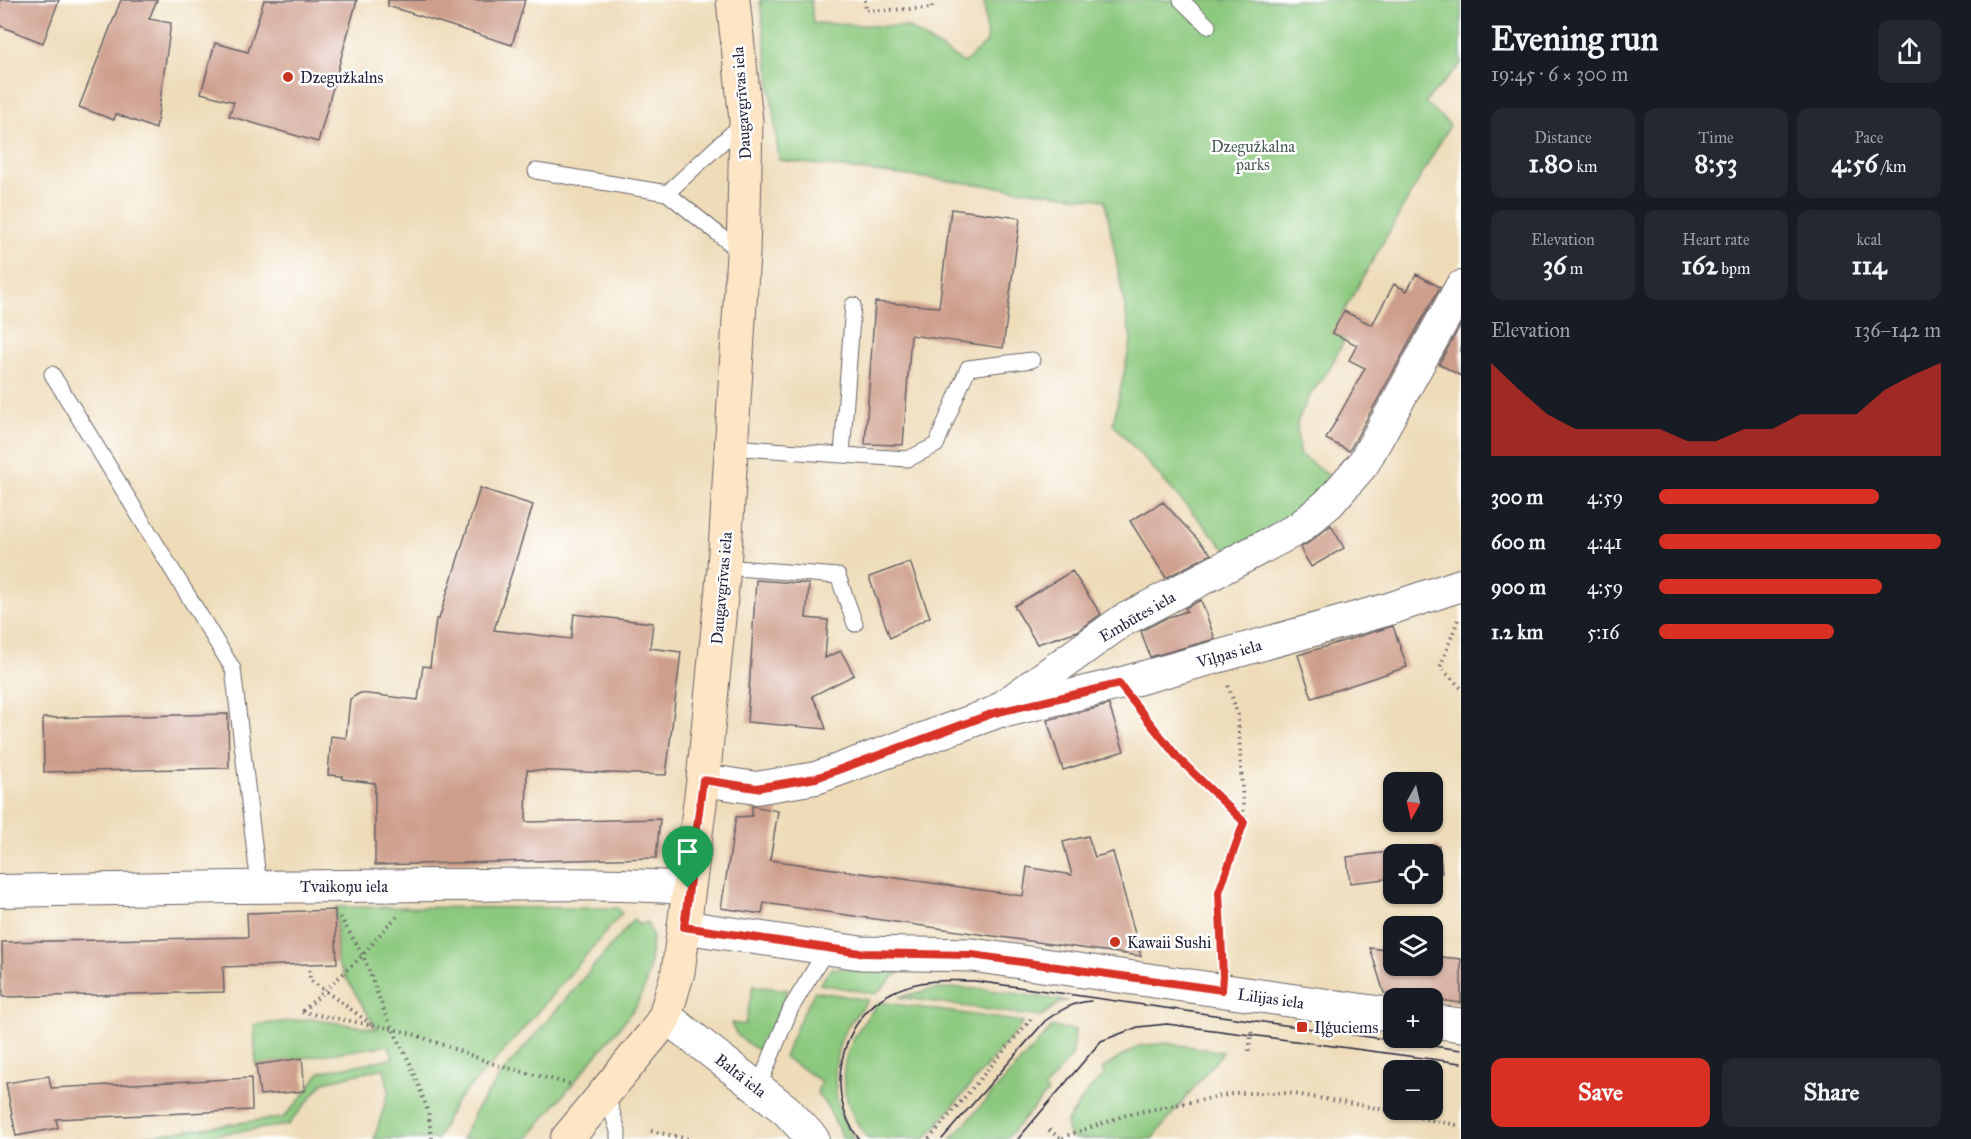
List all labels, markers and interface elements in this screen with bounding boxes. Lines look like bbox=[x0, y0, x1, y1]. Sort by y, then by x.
text: Evening run bbox=[1491, 19, 1658, 59]
button: share bbox=[1878, 20, 1941, 83]
street label: Daugavgrīvas iela bbox=[728, 46, 756, 160]
text: 19:45 · 6 × 300 m bbox=[1491, 62, 1628, 86]
place label: Dzegužkalns bbox=[300, 68, 383, 88]
marker: Dzegužkalns bbox=[281, 70, 295, 84]
text: Distance bbox=[1534, 128, 1592, 147]
text: Time bbox=[1698, 128, 1734, 147]
text: Pace bbox=[1854, 128, 1884, 147]
park label: Dzegužkalna parks bbox=[1211, 137, 1295, 174]
text: 1.80 bbox=[1529, 147, 1573, 179]
text: 8:53 bbox=[1695, 147, 1737, 179]
text: 4:56 bbox=[1831, 147, 1878, 179]
text: km bbox=[1573, 157, 1597, 176]
text: /km bbox=[1878, 157, 1907, 176]
text: Elevation bbox=[1531, 230, 1595, 249]
text: Heart rate bbox=[1682, 230, 1750, 249]
text: kcal bbox=[1856, 230, 1882, 249]
text: 36 bbox=[1543, 249, 1566, 281]
text: 162 bbox=[1682, 249, 1718, 281]
text: 114 bbox=[1851, 249, 1887, 281]
text: m bbox=[1566, 259, 1583, 278]
text: bpm bbox=[1718, 259, 1750, 278]
text: Elevation bbox=[1491, 318, 1570, 342]
text: 136–142 m bbox=[1854, 318, 1941, 342]
text: 300 m bbox=[1491, 485, 1543, 509]
text: 4:59 bbox=[1587, 485, 1623, 509]
text: 600 m bbox=[1491, 530, 1546, 554]
text: 4:41 bbox=[1587, 530, 1622, 554]
street label: Daugavgrīvas iela bbox=[707, 531, 737, 645]
text: 900 m bbox=[1491, 575, 1546, 599]
text: 4:59 bbox=[1587, 575, 1623, 599]
street label: Embūtes iela bbox=[1096, 587, 1179, 646]
text: 1.2 km bbox=[1491, 620, 1543, 644]
text: 5:16 bbox=[1587, 620, 1619, 644]
street label: Viļņas iela bbox=[1194, 635, 1264, 672]
north arrow bbox=[1383, 772, 1443, 832]
map controls bbox=[1383, 772, 1443, 1120]
pin bbox=[662, 826, 713, 888]
icon: arrive bbox=[671, 835, 704, 868]
button: locate bbox=[1383, 844, 1443, 904]
street label: Tvaikoņu iela bbox=[300, 877, 388, 896]
button: layers bbox=[1383, 916, 1443, 976]
place label: Kawaii Sushi bbox=[1127, 933, 1212, 952]
marker: Kawaii Sushi bbox=[1108, 935, 1122, 949]
street label: Lilijas iela bbox=[1236, 984, 1306, 1013]
button: + bbox=[1383, 988, 1443, 1048]
place label: Iļģuciems bbox=[1314, 1018, 1379, 1038]
marker: Iļģuciems bbox=[1295, 1020, 1309, 1034]
street label: Baltā iela bbox=[711, 1050, 770, 1101]
button: Save bbox=[1491, 1058, 1710, 1127]
button: Share bbox=[1722, 1058, 1941, 1127]
button: − bbox=[1383, 1060, 1443, 1120]

